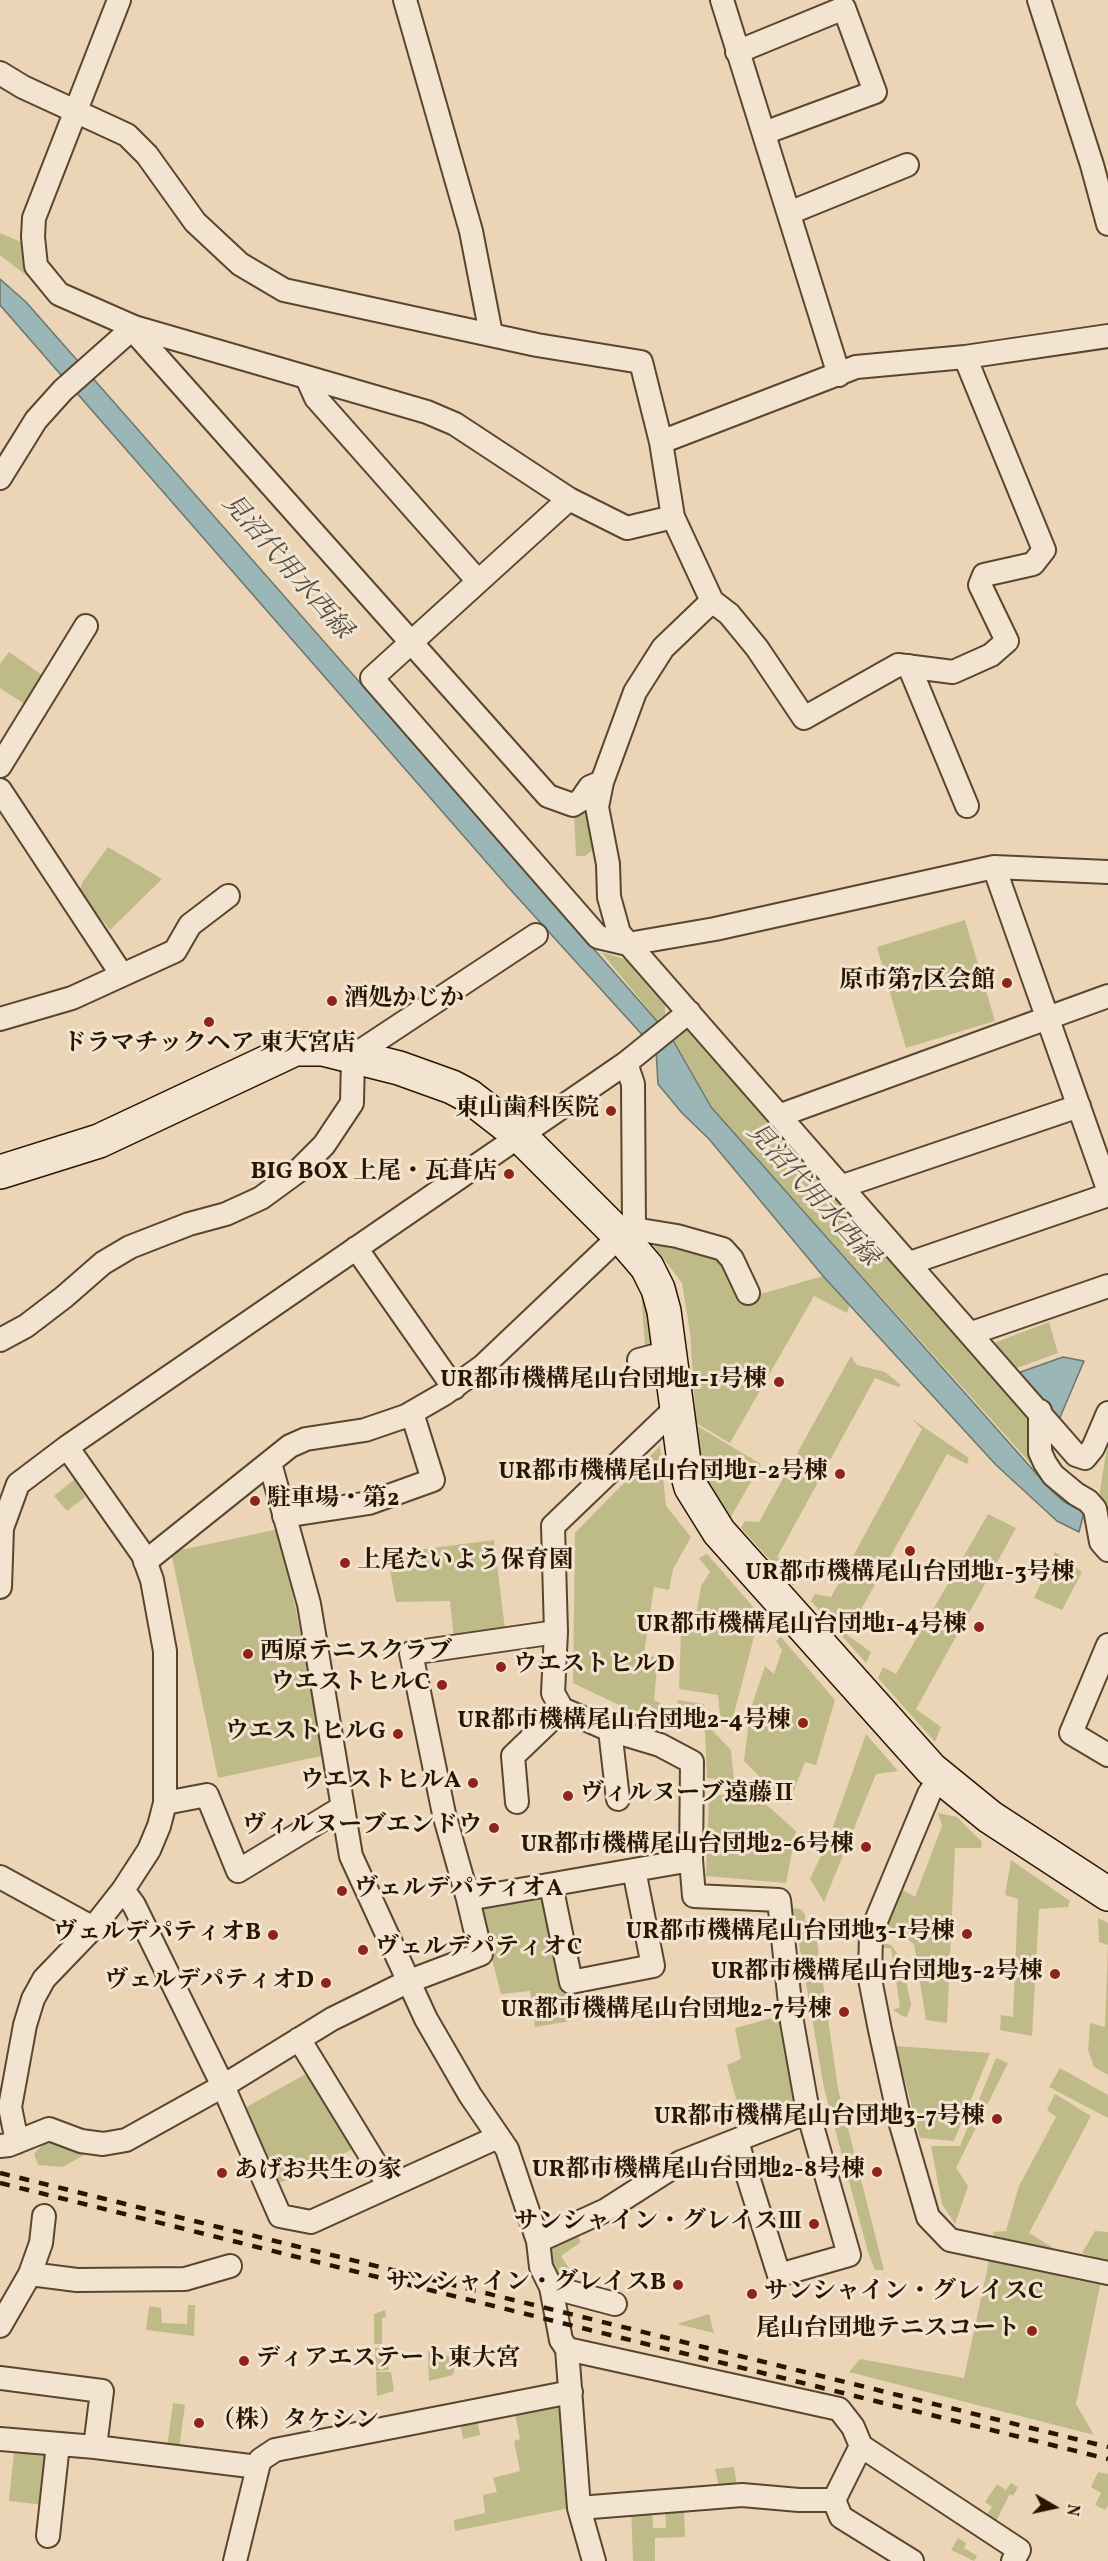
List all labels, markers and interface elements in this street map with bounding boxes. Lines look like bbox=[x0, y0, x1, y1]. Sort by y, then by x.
water label: 見沼代用水西緑 bbox=[214, 489, 356, 647]
place label: 原市第7区会館 bbox=[840, 969, 995, 997]
marker: 原市第7区会館 bbox=[1000, 976, 1014, 990]
place label: 酒処かじか bbox=[344, 987, 464, 1015]
marker: 酒処かじか bbox=[325, 994, 339, 1008]
marker: ドラマチックヘア 東大宮店 bbox=[202, 1015, 216, 1029]
place label: ドラマチックヘア 東大宮店 bbox=[63, 1032, 355, 1060]
place label: 東山歯科医院 bbox=[455, 1097, 599, 1125]
marker: 東山歯科医院 bbox=[604, 1104, 618, 1118]
water label: 見沼代用水西縁 bbox=[739, 1118, 883, 1274]
place label: BIG BOX 上尾・瓦葺店 bbox=[250, 1160, 497, 1188]
marker: BIG BOX 上尾・瓦葺店 bbox=[502, 1167, 516, 1181]
place label: UR都市機構尾山台団地1-1号棟 bbox=[440, 1368, 767, 1396]
marker: UR都市機構尾山台団地1-1号棟 bbox=[772, 1375, 786, 1389]
place label: UR都市機構尾山台団地1-2号棟 bbox=[499, 1460, 828, 1488]
marker: UR都市機構尾山台団地1-2号棟 bbox=[833, 1467, 847, 1481]
place label: 駐車場・第2 bbox=[267, 1487, 399, 1515]
marker: 駐車場・第2 bbox=[248, 1494, 262, 1508]
marker: UR都市機構尾山台団地1-3号棟 bbox=[903, 1544, 917, 1558]
place label: 上尾たいよう保育園 bbox=[357, 1549, 573, 1577]
marker: 上尾たいよう保育園 bbox=[338, 1556, 352, 1570]
place label: UR都市機構尾山台団地1-3号棟 bbox=[745, 1561, 1075, 1589]
place label: UR都市機構尾山台団地1-4号棟 bbox=[636, 1613, 967, 1641]
marker: UR都市機構尾山台団地1-4号棟 bbox=[972, 1620, 986, 1634]
place label: 西原テニスクラブ bbox=[260, 1640, 452, 1668]
marker: 西原テニスクラブ bbox=[241, 1647, 255, 1661]
place label: ウエストヒルD bbox=[513, 1653, 675, 1681]
marker: ウエストヒルD bbox=[494, 1660, 508, 1674]
place label: ウエストヒルC bbox=[271, 1671, 430, 1699]
marker: ウエストヒルC bbox=[435, 1678, 449, 1692]
place label: UR都市機構尾山台団地2-4号棟 bbox=[458, 1709, 791, 1737]
marker: UR都市機構尾山台団地2-4号棟 bbox=[796, 1716, 810, 1730]
place label: ウエストヒルG bbox=[225, 1720, 386, 1748]
marker: ウエストヒルG bbox=[391, 1727, 405, 1741]
place label: ウエストヒルA bbox=[300, 1769, 461, 1797]
marker: ウエストヒルA bbox=[466, 1776, 480, 1790]
place label: ヴィルヌーブ遠藤Ⅱ bbox=[580, 1782, 796, 1810]
marker: ヴィルヌーブ遠藤Ⅱ bbox=[561, 1789, 575, 1803]
place label: ヴィルヌーブエンドウ bbox=[242, 1814, 482, 1842]
marker: ヴィルヌーブエンドウ bbox=[487, 1821, 501, 1835]
place label: UR都市機構尾山台団地2-6号棟 bbox=[521, 1833, 854, 1861]
marker: UR都市機構尾山台団地2-6号棟 bbox=[859, 1840, 873, 1854]
place label: ヴェルデパティオA bbox=[354, 1877, 563, 1905]
marker: ヴェルデパティオA bbox=[335, 1884, 349, 1898]
place label: UR都市機構尾山台団地3-1号棟 bbox=[626, 1920, 955, 1948]
place label: ヴェルデパティオB bbox=[53, 1921, 261, 1949]
marker: UR都市機構尾山台団地3-1号棟 bbox=[960, 1927, 974, 1941]
marker: ヴェルデパティオB bbox=[266, 1928, 280, 1942]
place label: ヴェルデパティオC bbox=[375, 1936, 582, 1964]
marker: ヴェルデパティオC bbox=[356, 1943, 370, 1957]
place label: UR都市機構尾山台団地3-2号棟 bbox=[711, 1960, 1043, 1988]
marker: UR都市機構尾山台団地3-2号棟 bbox=[1048, 1967, 1062, 1981]
place label: ヴェルデパティオD bbox=[104, 1969, 314, 1997]
marker: ヴェルデパティオD bbox=[319, 1976, 333, 1990]
place label: UR都市機構尾山台団地2-7号棟 bbox=[501, 1998, 832, 2026]
marker: UR都市機構尾山台団地2-7号棟 bbox=[837, 2005, 851, 2019]
place label: UR都市機構尾山台団地3-7号棟 bbox=[654, 2105, 985, 2133]
marker: UR都市機構尾山台団地3-7号棟 bbox=[990, 2112, 1004, 2126]
place label: UR都市機構尾山台団地2-8号棟 bbox=[532, 2158, 865, 2186]
place label: あげお共生の家 bbox=[234, 2159, 402, 2187]
marker: UR都市機構尾山台団地2-8号棟 bbox=[870, 2165, 884, 2179]
marker: あげお共生の家 bbox=[215, 2166, 229, 2180]
place label: サンシャイン・グレイスⅢ bbox=[514, 2210, 802, 2238]
marker: サンシャイン・グレイスⅢ bbox=[807, 2217, 821, 2231]
place label: サンシャイン・グレイスB bbox=[386, 2271, 666, 2299]
marker: サンシャイン・グレイスB bbox=[671, 2278, 685, 2292]
place label: サンシャイン・グレイスC bbox=[764, 2280, 1043, 2308]
marker: サンシャイン・グレイスC bbox=[745, 2287, 759, 2301]
place label: 尾山台団地テニスコート bbox=[756, 2317, 1020, 2345]
marker: 尾山台団地テニスコート bbox=[1025, 2324, 1039, 2338]
place label: ディアエステート東大宮 bbox=[256, 2347, 520, 2375]
marker: ディアエステート東大宮 bbox=[237, 2354, 251, 2368]
place label: （株）タケシン bbox=[211, 2409, 379, 2437]
marker: （株）タケシン bbox=[192, 2416, 206, 2430]
north arrow bbox=[1024, 2477, 1084, 2537]
text: N bbox=[1060, 2502, 1084, 2517]

